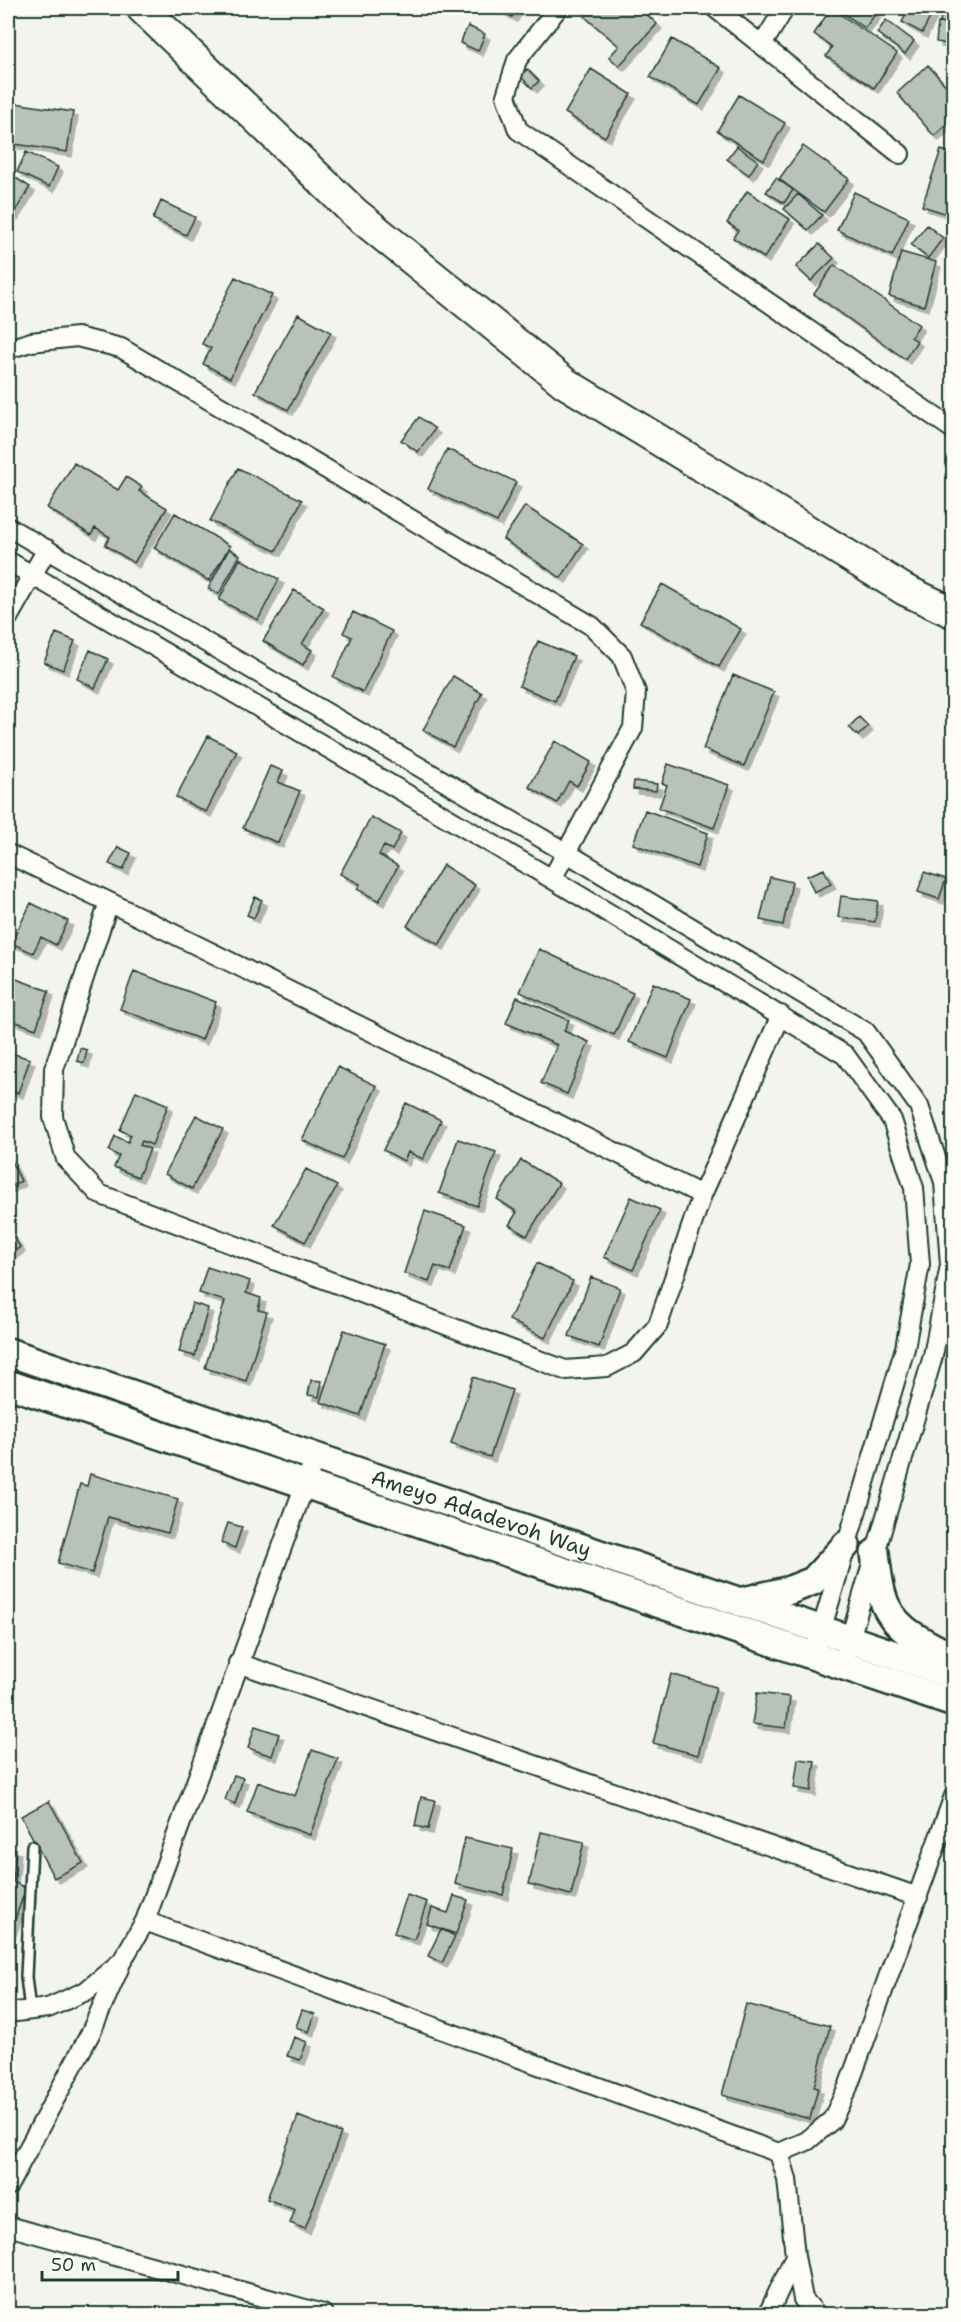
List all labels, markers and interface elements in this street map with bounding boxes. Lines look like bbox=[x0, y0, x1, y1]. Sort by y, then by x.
street label: Ameyo Adadevoh Way bbox=[367, 1463, 595, 1564]
scale bar bbox=[42, 2244, 178, 2282]
text: 50 m bbox=[51, 2253, 96, 2277]

